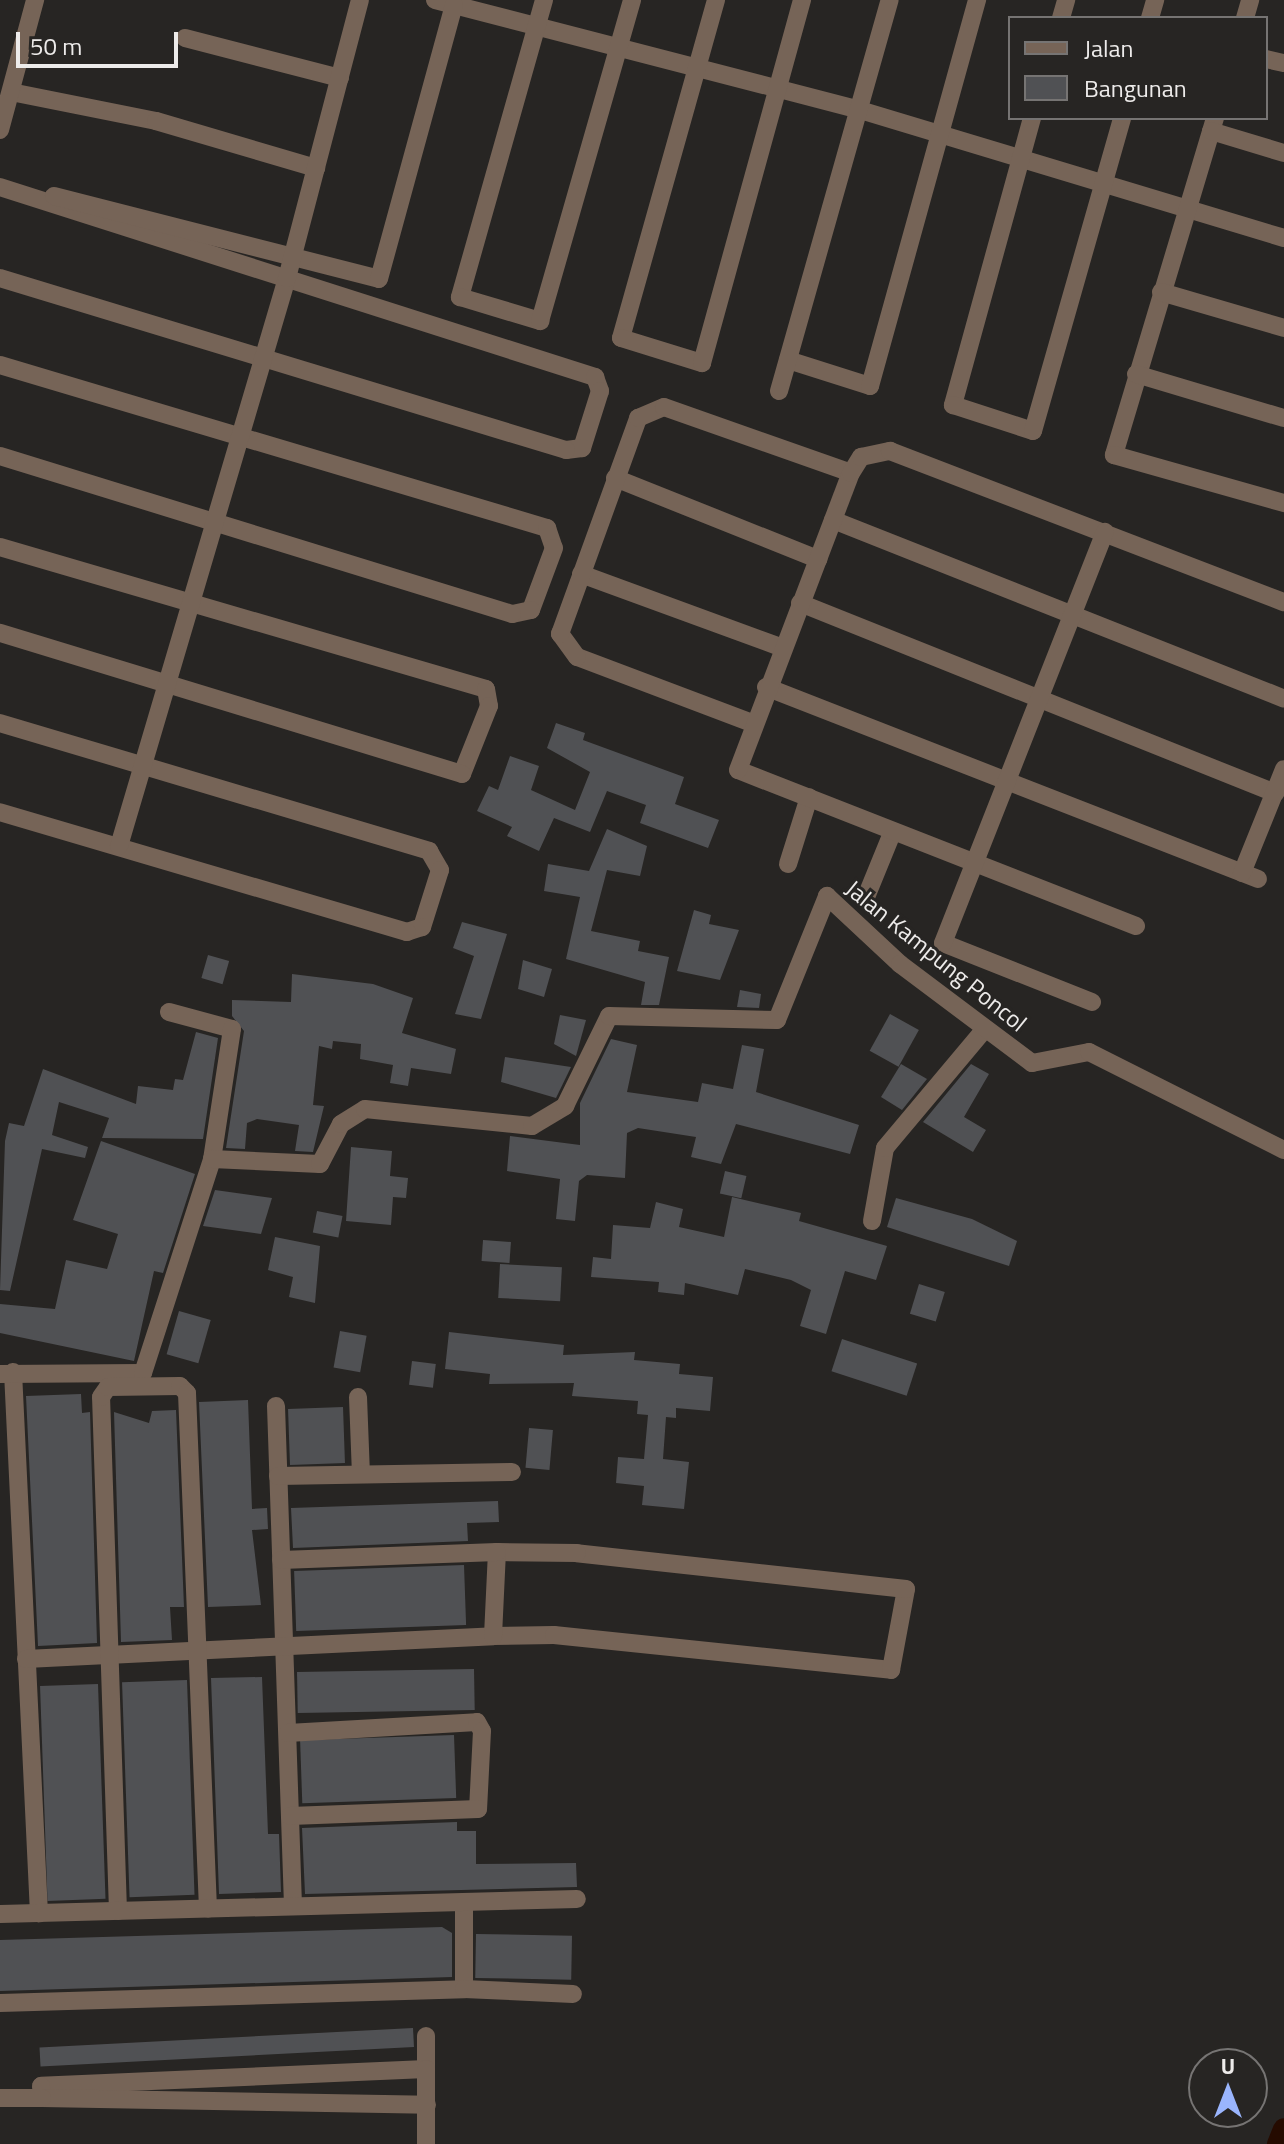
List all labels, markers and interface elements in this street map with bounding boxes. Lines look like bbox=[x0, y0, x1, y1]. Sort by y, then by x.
scale bar bbox=[20, 16, 182, 66]
legend bbox=[1008, 16, 1268, 120]
text: 50 m bbox=[30, 28, 82, 64]
text: Jalan bbox=[1084, 30, 1133, 66]
text: Bangunan bbox=[1084, 70, 1187, 106]
street label: Jalan Kampung Poncol bbox=[840, 874, 1032, 1038]
north arrow bbox=[1188, 2048, 1268, 2128]
text: U bbox=[1221, 2049, 1235, 2083]

